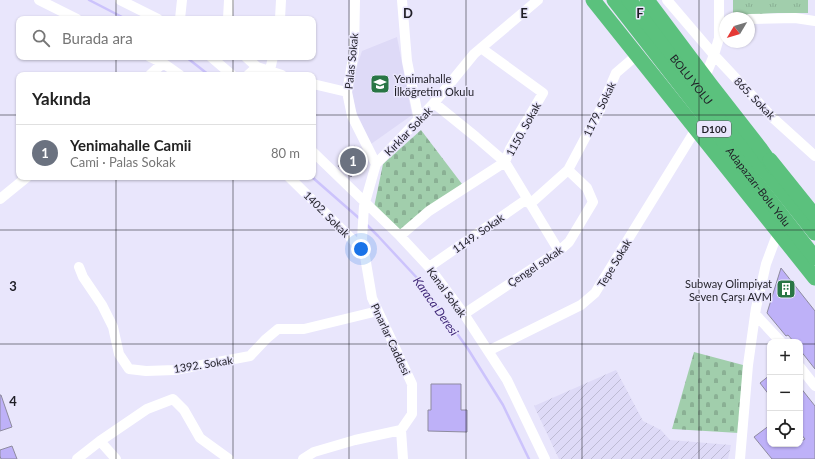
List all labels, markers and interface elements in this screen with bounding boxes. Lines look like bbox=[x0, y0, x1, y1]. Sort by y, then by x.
text: D bbox=[403, 5, 413, 21]
text: E bbox=[520, 5, 528, 21]
text: F bbox=[636, 5, 644, 21]
north arrow bbox=[719, 12, 755, 48]
search box bbox=[16, 16, 316, 60]
icon: search bbox=[30, 27, 52, 49]
text: Burada ara bbox=[62, 29, 133, 47]
street label: Palas Sokak bbox=[342, 32, 360, 90]
street label: BOLU YOLU bbox=[668, 51, 716, 107]
place label: Yenimahalle İlköğretim Okulu bbox=[394, 72, 474, 98]
school or university icon: Yenimahalle İlköğretim Okulu bbox=[369, 73, 391, 95]
street label: 865. Sokak bbox=[732, 74, 778, 122]
street label: 1179. Sokak bbox=[580, 79, 618, 139]
text: Yakında bbox=[32, 88, 91, 109]
street label: 1150. Sokak bbox=[503, 99, 543, 158]
street label: Kırklar Sokak bbox=[381, 104, 435, 158]
road number: D100 bbox=[697, 121, 731, 137]
text: Yenimahalle Camii bbox=[70, 136, 191, 154]
street label: Adapazarı-Bolu Yolu bbox=[724, 144, 794, 228]
text: 1 bbox=[41, 145, 49, 161]
text: 80 m bbox=[271, 145, 300, 161]
pin: 1 bbox=[340, 146, 366, 176]
text: Cami · Palas Sokak bbox=[70, 154, 176, 170]
street label: 1402. Sokak bbox=[301, 188, 353, 240]
street label: 1149. Sokak bbox=[450, 210, 507, 255]
street label: Tepe Sokak bbox=[594, 236, 634, 290]
your location bbox=[351, 239, 371, 259]
street label: Çengel sokak bbox=[505, 243, 565, 289]
street label: Kanal Sokak bbox=[425, 264, 470, 320]
water label: Karaca Deresi bbox=[410, 274, 462, 339]
place label: Subway Olimpiyat Seven Çarşı AVM bbox=[685, 277, 772, 303]
text: 3 bbox=[9, 278, 17, 294]
building icon: Subway Olimpiyat Seven Çarşı AVM bbox=[775, 278, 797, 300]
street label: Pınarlar Caddesi bbox=[369, 301, 413, 377]
map controls bbox=[767, 339, 803, 447]
button: + bbox=[767, 339, 803, 375]
street label: 1392. Sokak bbox=[172, 353, 234, 375]
button: − bbox=[767, 375, 803, 411]
text: 4 bbox=[9, 393, 17, 409]
button: locate bbox=[767, 411, 803, 447]

